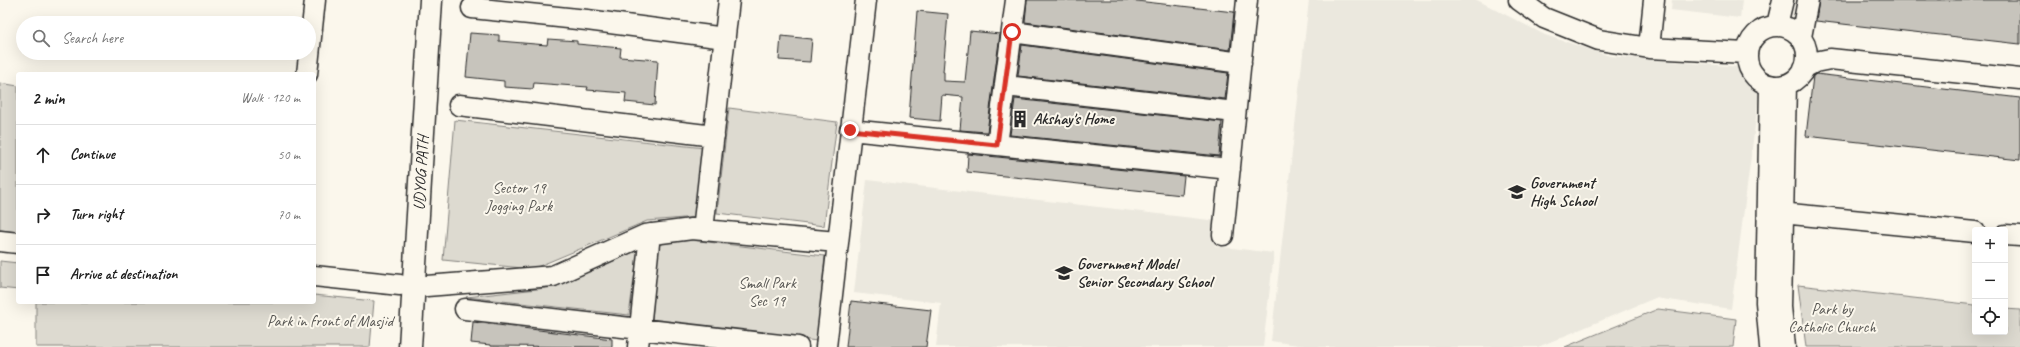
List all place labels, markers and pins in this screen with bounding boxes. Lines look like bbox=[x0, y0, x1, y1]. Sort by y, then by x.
building icon: Akshay's Home bbox=[1010, 109, 1030, 129]
place label: Akshay's Home bbox=[1033, 109, 1116, 129]
place label: Government High School bbox=[1530, 173, 1599, 211]
school or university icon: Government High School bbox=[1507, 182, 1527, 202]
place label: Government Model Senior Secondary School bbox=[1077, 254, 1215, 292]
school or university icon: Government Model Senior Secondary School bbox=[1054, 263, 1074, 283]

